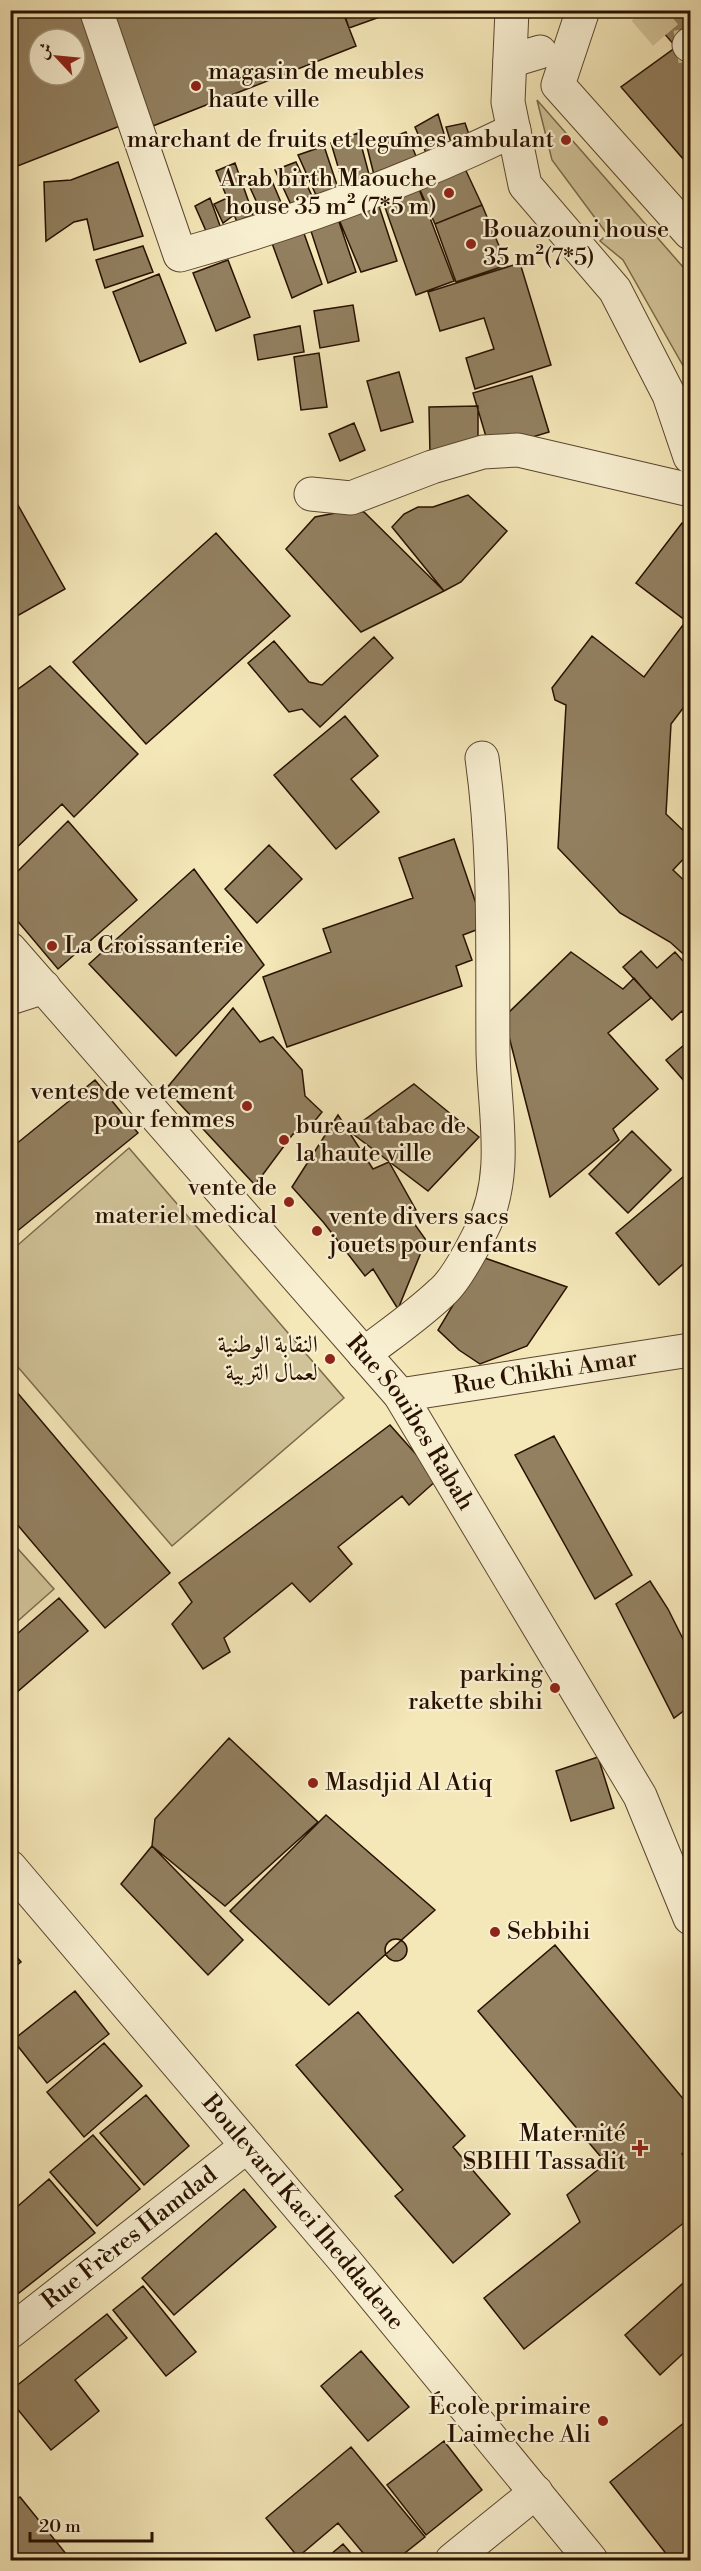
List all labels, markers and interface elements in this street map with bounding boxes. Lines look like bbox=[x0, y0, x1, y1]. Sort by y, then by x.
north arrow bbox=[27, 27, 87, 87]
text: ش bbox=[32, 39, 57, 62]
place label: magasin de meubles haute ville bbox=[208, 57, 424, 115]
marker: magasin de meubles haute ville bbox=[189, 79, 203, 93]
place label: marchant de fruits et legumes ambulant bbox=[127, 125, 554, 155]
marker: marchant de fruits et legumes ambulant bbox=[559, 133, 573, 147]
place label: Arab birth Maouche house 35 m² (7*5 m) bbox=[219, 164, 437, 222]
marker: Arab birth Maouche house 35 m² (7*5 m) bbox=[442, 186, 456, 200]
place label: Bouazouni house 35 m²(7*5) bbox=[482, 215, 669, 273]
marker: Bouazouni house 35 m²(7*5) bbox=[464, 237, 478, 251]
place label: La Croissanterie bbox=[64, 931, 244, 961]
marker: La Croissanterie bbox=[45, 939, 59, 953]
place label: ventes de vetement pour femmes bbox=[29, 1077, 236, 1135]
marker: ventes de vetement pour femmes bbox=[240, 1099, 254, 1113]
place label: bureau tabac de la haute ville bbox=[296, 1111, 466, 1169]
marker: bureau tabac de la haute ville bbox=[277, 1133, 291, 1147]
place label: vente de materiel medical bbox=[94, 1173, 277, 1231]
marker: vente de materiel medical bbox=[282, 1195, 296, 1209]
place label: vente divers sacs jouets pour enfants bbox=[327, 1202, 537, 1260]
marker: vente divers sacs jouets pour enfants bbox=[310, 1224, 324, 1238]
street label: Rue Souibes Rabah bbox=[339, 1329, 481, 1516]
place label: النقابة الوطنية لعمال التربية bbox=[217, 1330, 318, 1388]
street label: Rue Chikhi Amar bbox=[451, 1343, 639, 1402]
marker: النقابة الوطنية لعمال التربية bbox=[323, 1352, 337, 1366]
place label: parking rakette sbihi bbox=[408, 1659, 544, 1717]
marker: parking rakette sbihi bbox=[548, 1681, 562, 1695]
place label: Masdjid Al Atiq bbox=[325, 1768, 492, 1798]
marker: Masdjid Al Atiq bbox=[306, 1776, 320, 1790]
place label: Sebbihi bbox=[507, 1917, 590, 1947]
marker: Sebbihi bbox=[488, 1925, 502, 1939]
street label: Boulevard Kaci Iheddadene bbox=[195, 2088, 411, 2336]
place label: Maternité SBIHI Tassadit bbox=[462, 2119, 627, 2177]
marker: Maternité SBIHI Tassadit bbox=[631, 2139, 649, 2157]
street label: Rue Frères Hamdad bbox=[36, 2160, 224, 2316]
place label: École primaire Laimeche Ali bbox=[429, 2391, 591, 2450]
marker: École primaire Laimeche Ali bbox=[596, 2414, 610, 2428]
scale bar bbox=[30, 2505, 152, 2543]
text: 20 m bbox=[39, 2515, 81, 2538]

